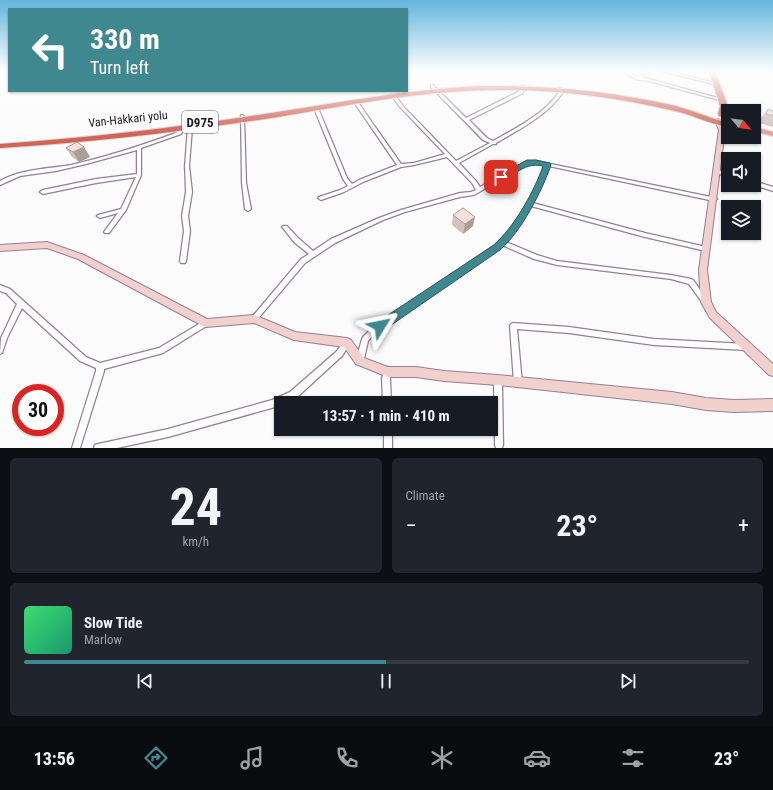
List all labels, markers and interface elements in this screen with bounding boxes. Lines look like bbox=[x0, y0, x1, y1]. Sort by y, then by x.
text: 330 m bbox=[90, 23, 160, 56]
icon: left bbox=[24, 24, 76, 76]
text: Turn left bbox=[90, 57, 149, 78]
north arrow bbox=[721, 104, 761, 144]
map controls bbox=[721, 104, 761, 240]
street label: Van-Hakkari yolu bbox=[88, 108, 168, 130]
road number: D975 bbox=[182, 111, 218, 133]
button: sound bbox=[721, 152, 761, 192]
pin bbox=[484, 160, 518, 194]
icon: arrive bbox=[490, 166, 512, 188]
button: layers bbox=[721, 200, 761, 240]
position arrow bbox=[359, 305, 401, 347]
speed limit sign: 30 bbox=[12, 384, 64, 436]
text: 13:57 · 1 min · 410 m bbox=[322, 407, 450, 425]
text: 24 bbox=[169, 477, 222, 538]
text: Climate bbox=[406, 488, 445, 503]
text: 23° bbox=[556, 508, 598, 543]
text: − bbox=[406, 513, 417, 538]
text: + bbox=[738, 513, 749, 538]
text: km/h bbox=[182, 534, 209, 549]
text: Slow Tide bbox=[84, 614, 142, 632]
text: Marlow bbox=[84, 632, 122, 647]
icon: previous bbox=[134, 670, 156, 692]
icon: pause bbox=[375, 670, 397, 692]
icon: next bbox=[617, 670, 639, 692]
icon: directions bbox=[142, 744, 170, 772]
icon: music bbox=[238, 744, 266, 772]
icon: phone bbox=[333, 744, 361, 772]
icon: climate bbox=[428, 744, 456, 772]
icon: car bbox=[523, 744, 551, 772]
icon: filters bbox=[619, 744, 647, 772]
text: 13:56 bbox=[34, 748, 75, 769]
text: 23° bbox=[714, 748, 739, 769]

